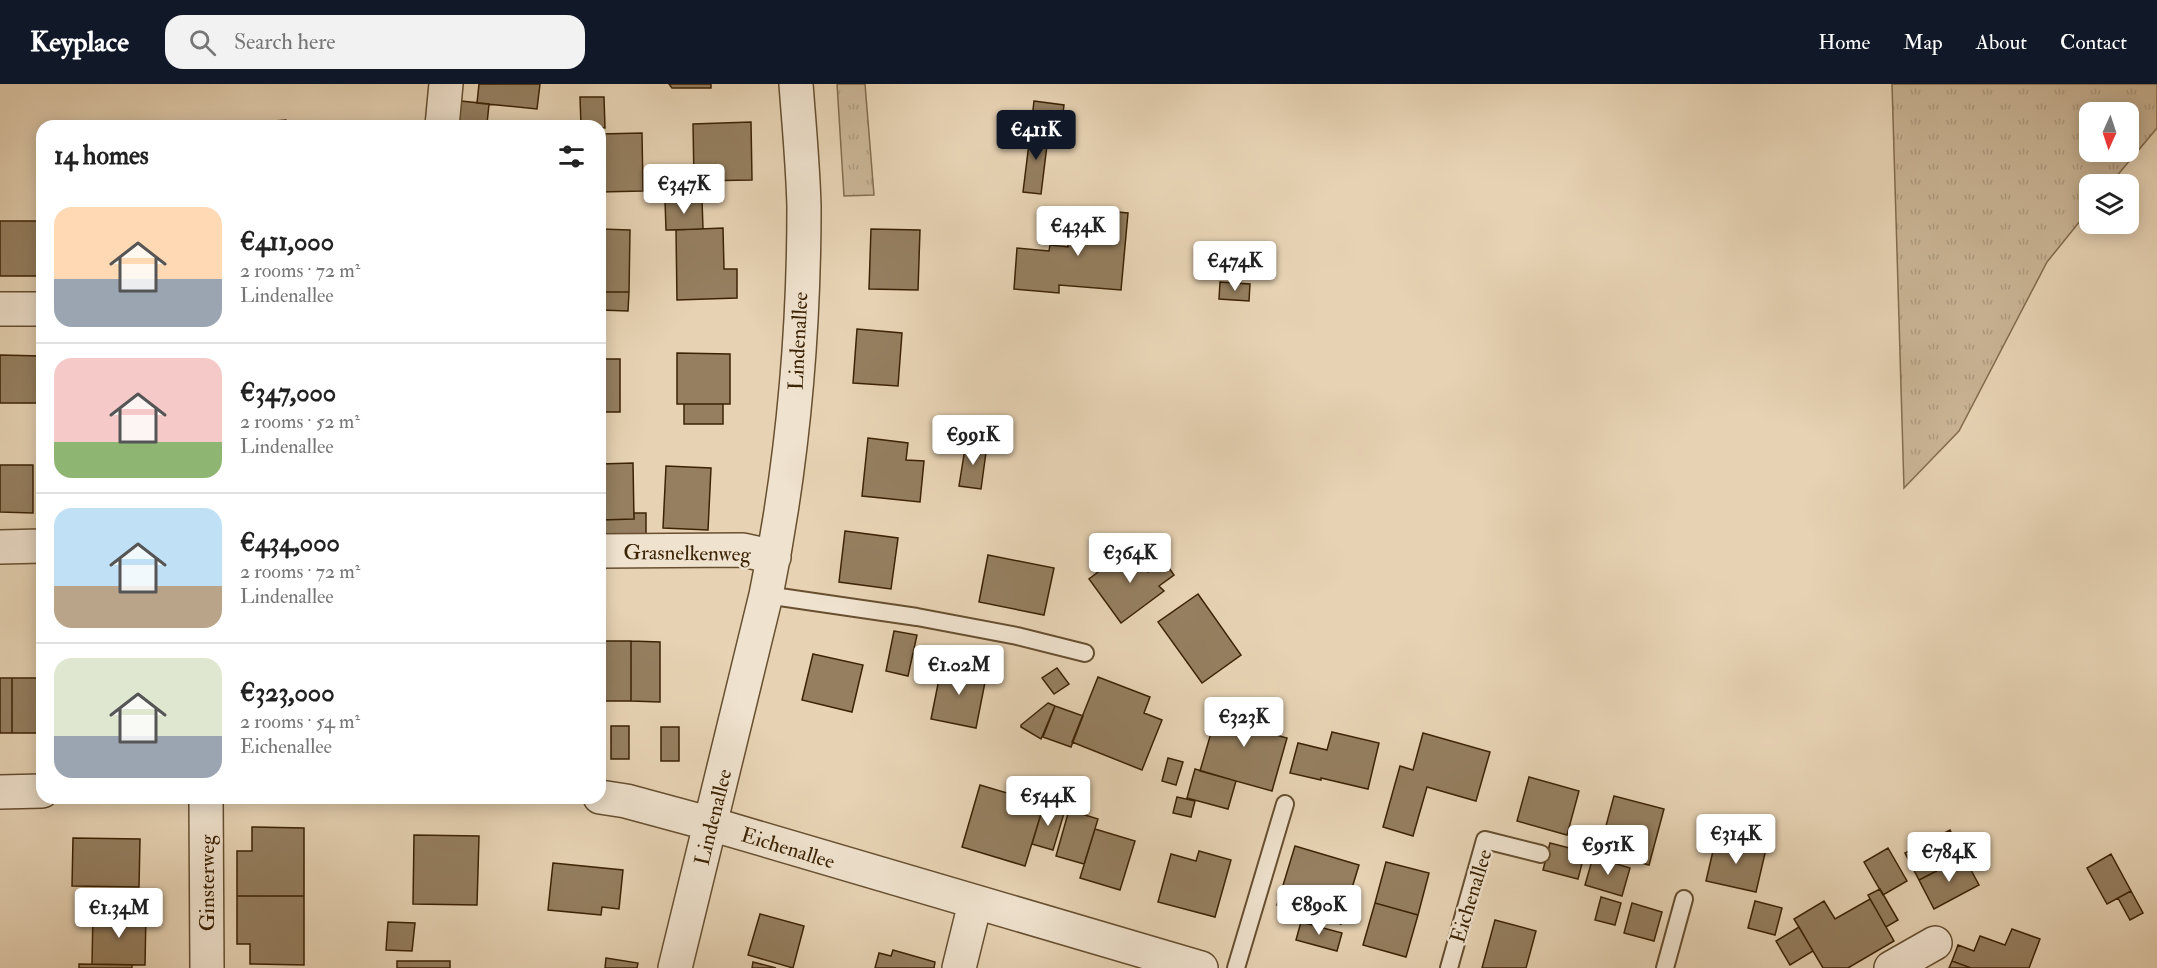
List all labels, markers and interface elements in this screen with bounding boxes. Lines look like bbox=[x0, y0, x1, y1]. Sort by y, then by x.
search box bbox=[165, 15, 585, 69]
text: Keyplace bbox=[30, 25, 129, 60]
icon: search bbox=[186, 26, 219, 59]
text: Search here bbox=[234, 28, 336, 56]
text: Home bbox=[1818, 29, 1870, 56]
text: Map bbox=[1903, 29, 1943, 56]
text: About bbox=[1976, 29, 2027, 56]
text: Contact bbox=[2060, 29, 2127, 56]
north arrow bbox=[2079, 102, 2139, 162]
map controls bbox=[2079, 102, 2139, 234]
pin: €411K bbox=[994, 110, 1078, 161]
text: €411K bbox=[1011, 117, 1061, 142]
text: 14 homes bbox=[54, 140, 149, 172]
icon: filters bbox=[555, 140, 588, 173]
pin: €347K bbox=[642, 164, 726, 215]
text: €347K bbox=[658, 171, 710, 196]
button: layers bbox=[2079, 174, 2139, 234]
pin: €434K bbox=[1036, 206, 1120, 257]
text: €434K bbox=[1051, 213, 1105, 238]
text: €411,000 bbox=[240, 226, 334, 258]
icon: home bbox=[102, 231, 174, 303]
pin: €474K bbox=[1193, 241, 1277, 292]
text: €474K bbox=[1207, 248, 1263, 273]
text: 2 rooms · 72 m² bbox=[240, 258, 360, 283]
text: Lindenallee bbox=[240, 283, 334, 308]
street label: Lindenallee bbox=[782, 291, 815, 391]
text: €347,000 bbox=[240, 377, 336, 409]
icon: home bbox=[102, 382, 174, 454]
text: 2 rooms · 52 m² bbox=[240, 409, 360, 434]
pin: €991K bbox=[931, 415, 1015, 466]
text: €991K bbox=[946, 422, 1000, 447]
text: Lindenallee bbox=[240, 434, 334, 459]
text: €434,000 bbox=[240, 527, 340, 559]
icon: home bbox=[102, 532, 174, 604]
pin: €364K bbox=[1088, 533, 1172, 584]
street label: Grasnelkenweg bbox=[623, 539, 752, 568]
text: €364K bbox=[1103, 540, 1157, 565]
text: 2 rooms · 72 m² bbox=[240, 559, 360, 584]
text: Lindenallee bbox=[240, 584, 334, 609]
pin: €1.02M bbox=[910, 645, 1008, 696]
text: €1.02M bbox=[928, 652, 990, 677]
text: €323,000 bbox=[240, 677, 335, 709]
icon: home bbox=[102, 682, 174, 754]
pin: €323K bbox=[1202, 697, 1286, 748]
text: €323K bbox=[1218, 704, 1270, 729]
text: 2 rooms · 54 m² bbox=[240, 709, 360, 734]
text: Eichenallee bbox=[240, 734, 332, 759]
street label: Lindenallee bbox=[688, 766, 739, 868]
pin: €544K bbox=[1006, 776, 1090, 827]
text: €544K bbox=[1020, 783, 1076, 808]
pin: €314K bbox=[1694, 814, 1778, 865]
street label: Eichenallee bbox=[738, 821, 838, 876]
text: €314K bbox=[1710, 821, 1762, 846]
pin: €951K bbox=[1566, 825, 1650, 876]
text: €951K bbox=[1582, 832, 1634, 857]
pin: €784K bbox=[1907, 832, 1991, 883]
street label: Ginsterweg bbox=[194, 834, 221, 931]
text: €784K bbox=[1921, 839, 1977, 864]
street label: Eichenallee bbox=[1444, 846, 1499, 946]
pin: €890K bbox=[1277, 885, 1361, 936]
pin: €1.34M bbox=[70, 888, 168, 939]
text: €890K bbox=[1291, 892, 1347, 917]
text: €1.34M bbox=[89, 895, 149, 920]

